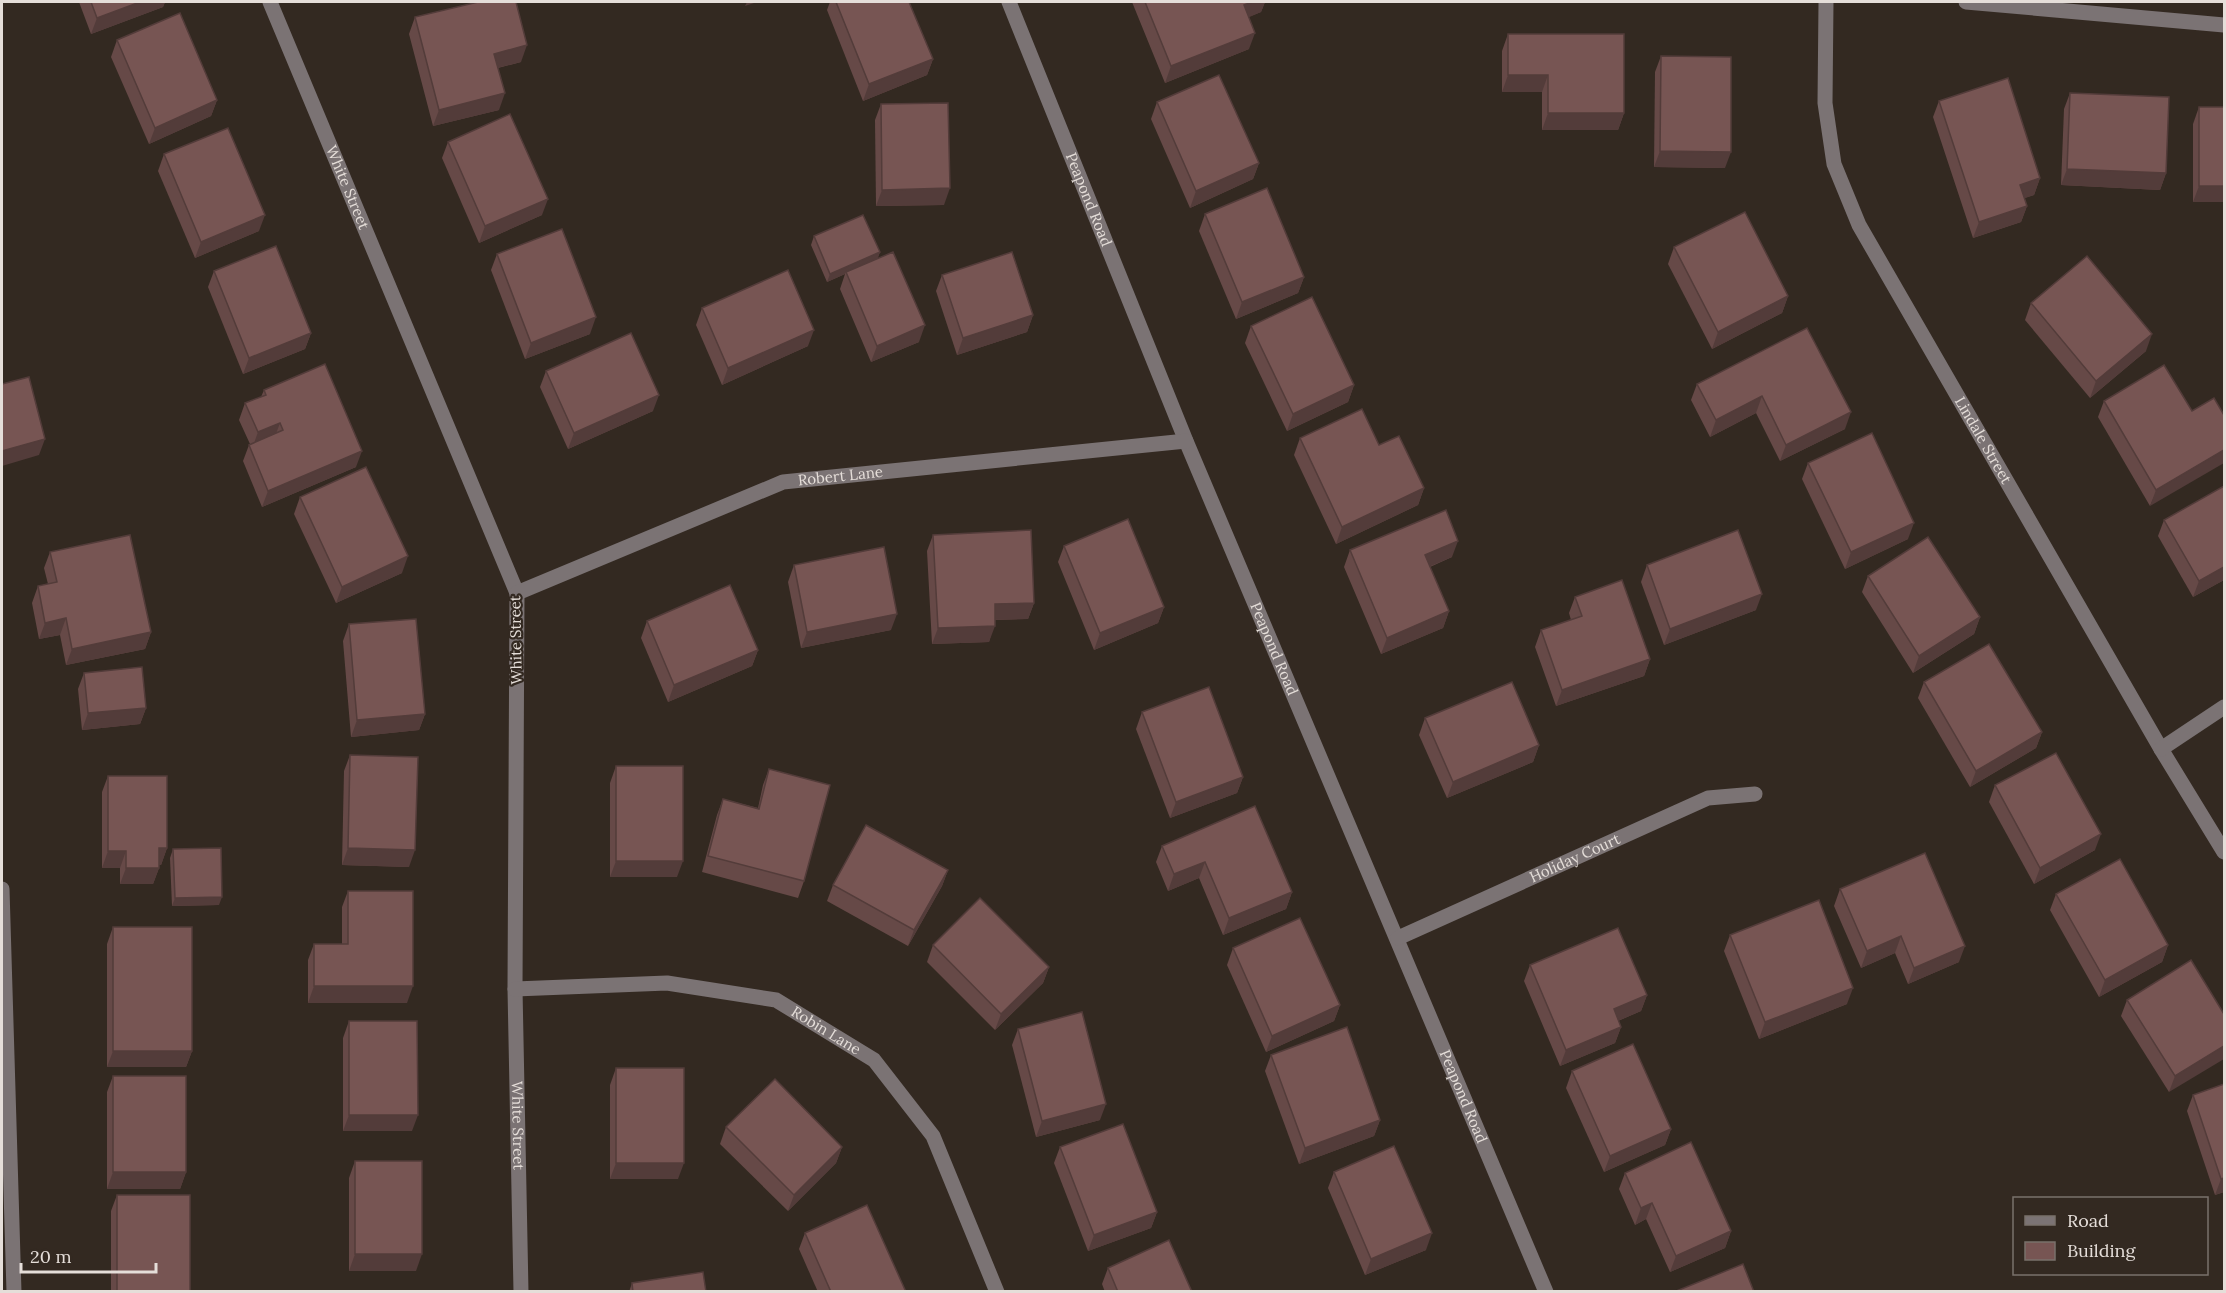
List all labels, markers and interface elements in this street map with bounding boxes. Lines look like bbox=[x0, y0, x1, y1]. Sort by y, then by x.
street label: White Street bbox=[322, 142, 374, 232]
street label: Peapond Road bbox=[1062, 150, 1117, 249]
street label: Lindale Street bbox=[1951, 393, 2016, 487]
street label: Robert Lane bbox=[797, 462, 884, 489]
street label: White Street bbox=[505, 595, 526, 685]
street label: Peapond Road bbox=[1246, 599, 1303, 698]
street label: Holiday Court bbox=[1526, 829, 1623, 886]
street label: Robin Lane bbox=[788, 1002, 864, 1059]
street label: Peapond Road bbox=[1436, 1047, 1492, 1146]
street label: White Street bbox=[508, 1081, 529, 1170]
legend bbox=[2013, 1197, 2208, 1275]
text: Road bbox=[2067, 1209, 2109, 1232]
scale bar bbox=[21, 1236, 156, 1274]
text: Building bbox=[2067, 1239, 2137, 1262]
text: 20 m bbox=[30, 1245, 72, 1268]

